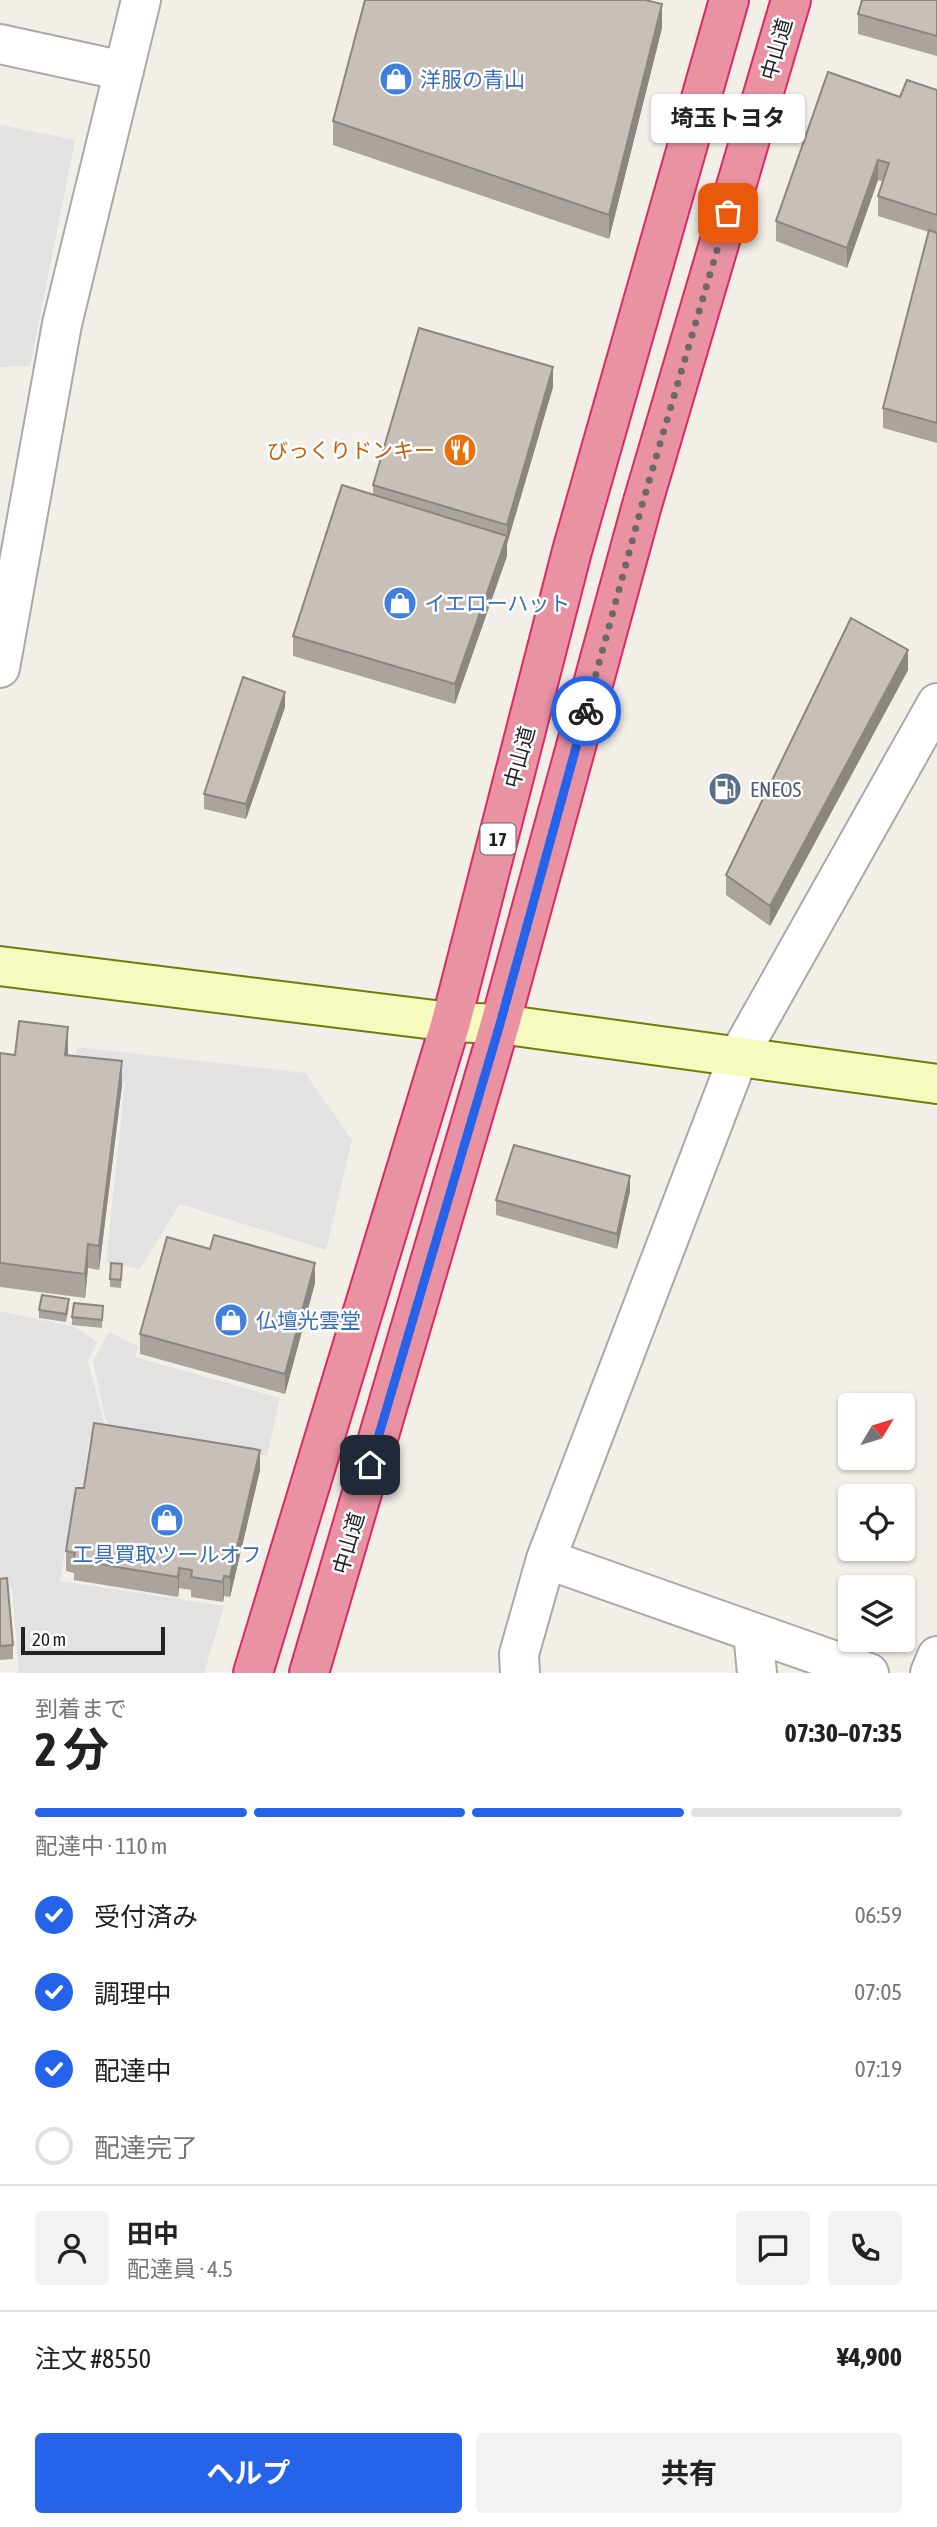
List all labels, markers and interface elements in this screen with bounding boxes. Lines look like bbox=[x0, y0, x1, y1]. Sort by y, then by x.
street label: 中山道 bbox=[756, 15, 796, 83]
shop icon: 洋服の青山 bbox=[377, 60, 415, 98]
place label: 洋服の青山 bbox=[420, 67, 525, 91]
callout: 埼玉トヨタ bbox=[651, 94, 805, 143]
text: 埼玉トヨタ bbox=[671, 105, 786, 131]
pin bbox=[698, 183, 758, 243]
icon: bag bbox=[709, 194, 747, 232]
restaurant icon: びっくりドンキー bbox=[441, 431, 479, 469]
place label: びっくりドンキー bbox=[267, 438, 435, 462]
shop icon: イエローハット bbox=[381, 584, 419, 622]
place label: イエローハット bbox=[424, 591, 570, 615]
courier bbox=[551, 676, 621, 746]
icon: bike bbox=[567, 692, 605, 730]
street label: 中山道 bbox=[499, 723, 539, 791]
fuel station icon: ENEOS bbox=[706, 770, 744, 808]
place label: ENEOS bbox=[750, 777, 802, 801]
road number: 17 bbox=[480, 824, 516, 854]
shop icon: 仏壇光雲堂 bbox=[212, 1301, 250, 1339]
place label: 仏壇光雲堂 bbox=[256, 1308, 361, 1332]
north arrow bbox=[838, 1393, 915, 1470]
map controls bbox=[838, 1393, 915, 1652]
pin bbox=[340, 1435, 400, 1495]
icon: home bbox=[351, 1446, 389, 1484]
button: locate bbox=[838, 1484, 915, 1561]
shop icon: 工具買取ツールオフ bbox=[148, 1501, 186, 1539]
street label: 中山道 bbox=[328, 1509, 368, 1577]
place label: 工具買取ツールオフ bbox=[73, 1542, 262, 1566]
button: layers bbox=[838, 1575, 915, 1652]
scale bar bbox=[21, 1624, 164, 1656]
text: 20 m bbox=[32, 1628, 66, 1650]
text: 到着まで bbox=[35, 1696, 127, 1722]
text: 07:30–07:35 bbox=[785, 1718, 902, 1748]
text: 2 分 bbox=[35, 1723, 109, 1776]
text: 配達中 · 110 m bbox=[35, 1833, 167, 1859]
icon: check bbox=[35, 1896, 73, 1934]
text: 受付済み bbox=[94, 1902, 198, 1932]
text: 06:59 bbox=[855, 1902, 902, 1928]
icon: check bbox=[35, 1973, 73, 2011]
text: 調理中 bbox=[94, 1979, 172, 2009]
text: 07:05 bbox=[854, 1979, 902, 2005]
icon: check bbox=[35, 2050, 73, 2088]
text: 配達中 bbox=[94, 2056, 172, 2086]
text: 07:19 bbox=[855, 2056, 902, 2082]
text: 配達完了 bbox=[94, 2133, 198, 2163]
button: person bbox=[35, 2211, 109, 2285]
button: chat bbox=[736, 2211, 810, 2285]
button: phone bbox=[828, 2211, 902, 2285]
text: 田中 bbox=[127, 2219, 179, 2249]
text: 配達員 · 4.5 bbox=[127, 2256, 233, 2282]
text: ¥4,900 bbox=[837, 2342, 902, 2372]
text: 注文 #8550 bbox=[35, 2344, 151, 2374]
button: ヘルプ bbox=[35, 2433, 462, 2513]
button: 共有 bbox=[476, 2433, 902, 2513]

